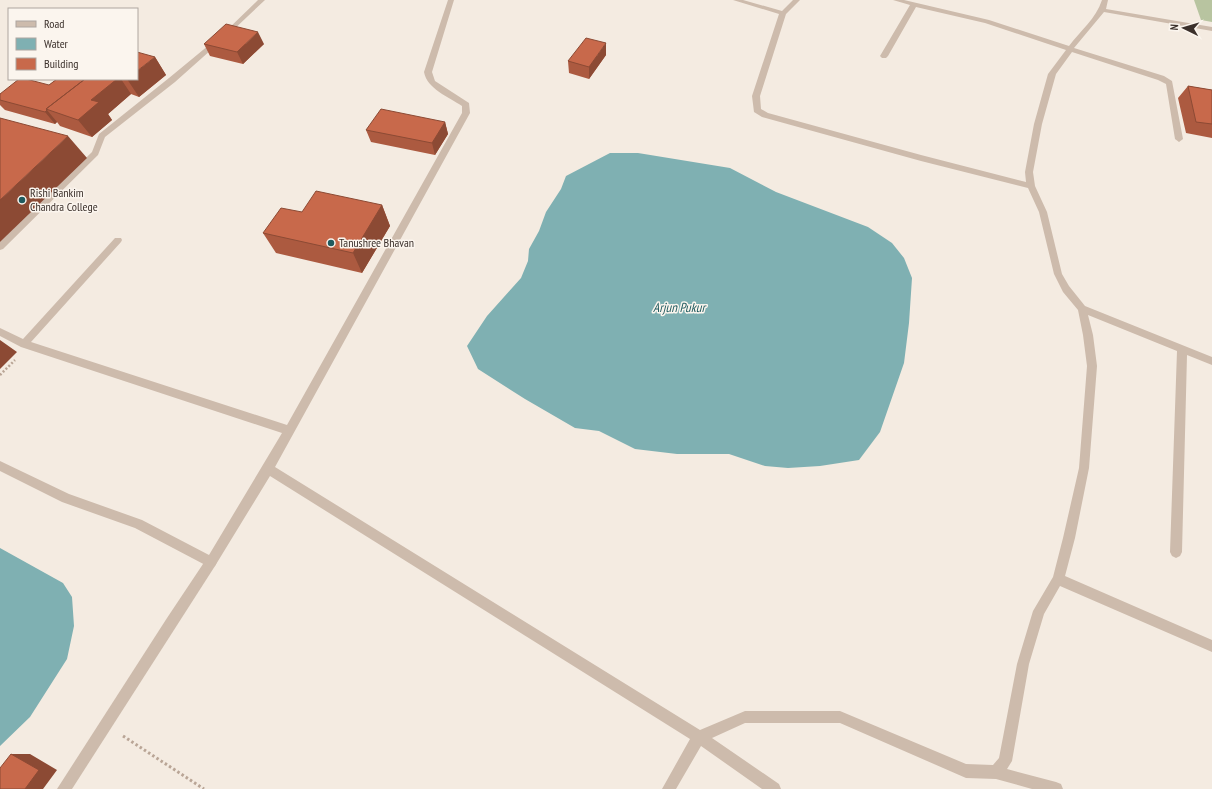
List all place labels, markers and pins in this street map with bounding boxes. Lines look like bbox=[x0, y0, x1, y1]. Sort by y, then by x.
place label: Rishi Bankim Chandra College bbox=[30, 185, 98, 214]
marker: Rishi Bankim Chandra College bbox=[17, 195, 27, 205]
place label: Tanushree Bhavan bbox=[339, 235, 414, 250]
marker: Tanushree Bhavan bbox=[326, 238, 336, 248]

